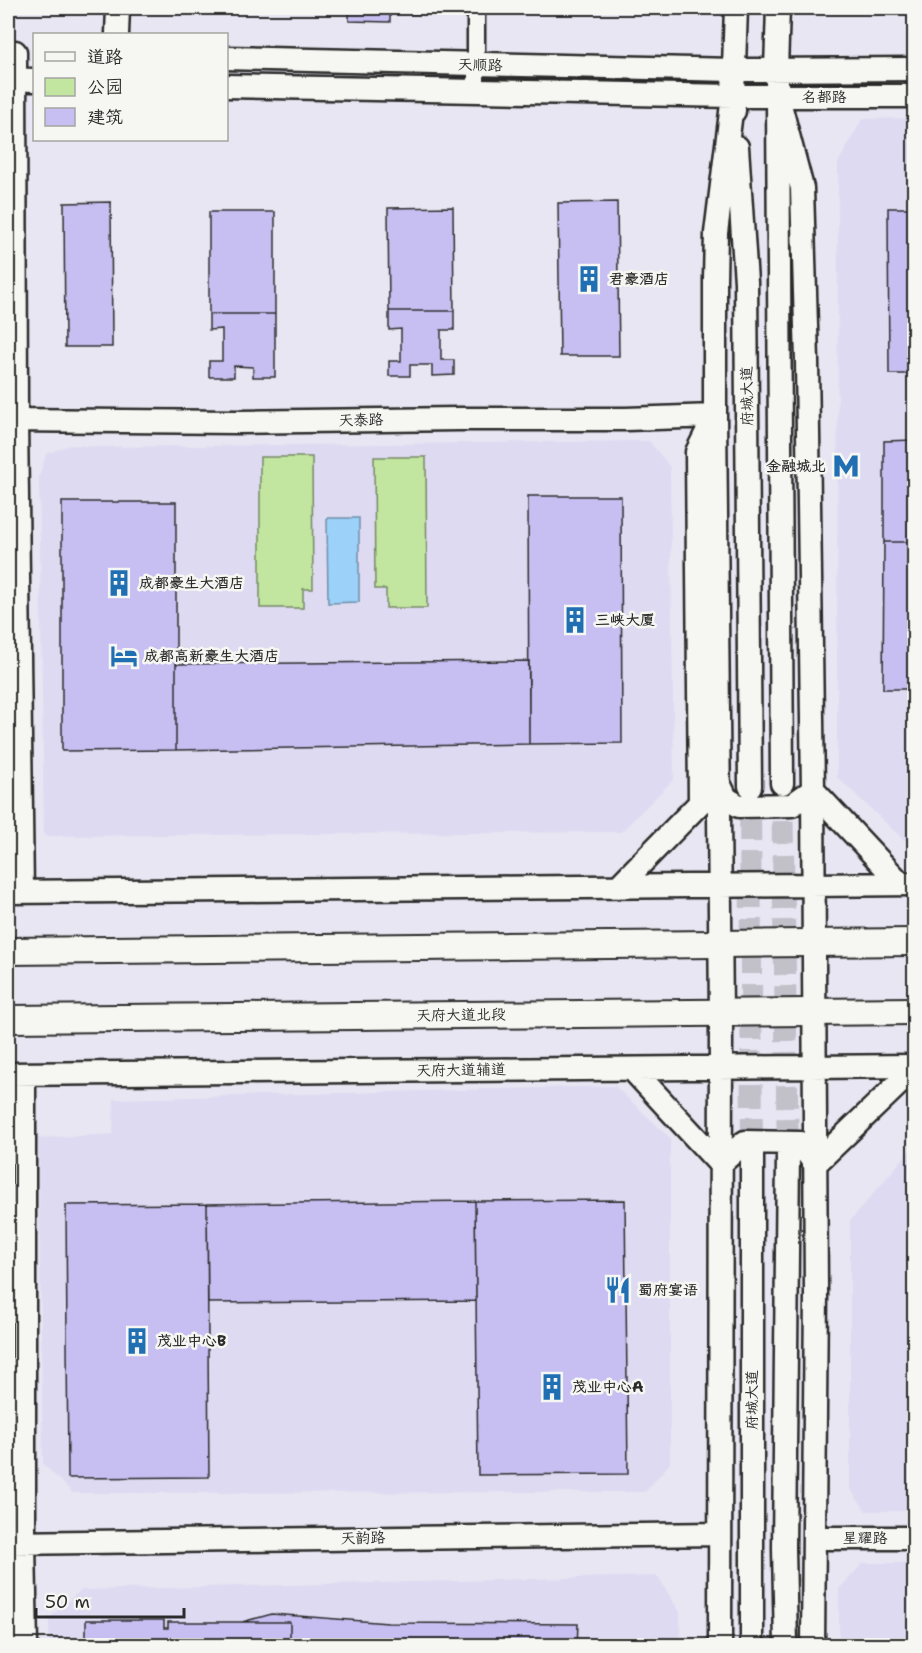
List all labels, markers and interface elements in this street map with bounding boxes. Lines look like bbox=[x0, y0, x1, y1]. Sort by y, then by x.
legend bbox=[33, 33, 228, 141]
text: 道路 bbox=[87, 45, 123, 69]
street label: 天顺路 bbox=[457, 55, 503, 75]
text: 公园 bbox=[87, 75, 123, 99]
street label: 名都路 bbox=[801, 87, 847, 107]
text: 建筑 bbox=[87, 105, 123, 129]
building icon: 君豪酒店 bbox=[574, 264, 604, 294]
place label: 君豪酒店 bbox=[609, 269, 669, 289]
street label: 府城大道 bbox=[736, 366, 758, 426]
street label: 天泰路 bbox=[338, 410, 384, 430]
metro station icon: 金融城北 bbox=[831, 451, 861, 481]
place label: 金融城北 bbox=[766, 456, 826, 476]
building icon: 成都豪生大酒店 bbox=[104, 568, 134, 598]
place label: 成都豪生大酒店 bbox=[139, 573, 244, 593]
building icon: 三峡大厦 bbox=[560, 605, 590, 635]
place label: 三峡大厦 bbox=[595, 610, 655, 630]
hotel icon: 成都高新豪生大酒店 bbox=[109, 641, 139, 671]
place label: 成都高新豪生大酒店 bbox=[144, 646, 279, 666]
street label: 天府大道北段 bbox=[416, 1004, 506, 1026]
street label: 天府大道辅道 bbox=[416, 1059, 506, 1081]
restaurant icon: 蜀府宴语 bbox=[603, 1275, 633, 1305]
place label: 蜀府宴语 bbox=[638, 1280, 698, 1300]
building icon: 茂业中心B bbox=[122, 1326, 152, 1356]
place label: 茂业中心B bbox=[157, 1331, 226, 1351]
street label: 府城大道 bbox=[742, 1370, 762, 1430]
building icon: 茂业中心A bbox=[537, 1372, 567, 1402]
place label: 茂业中心A bbox=[572, 1377, 644, 1397]
street label: 天韵路 bbox=[340, 1528, 386, 1548]
street label: 星耀路 bbox=[842, 1528, 888, 1548]
scale bar bbox=[36, 1581, 184, 1619]
text: 50 m bbox=[45, 1590, 90, 1614]

